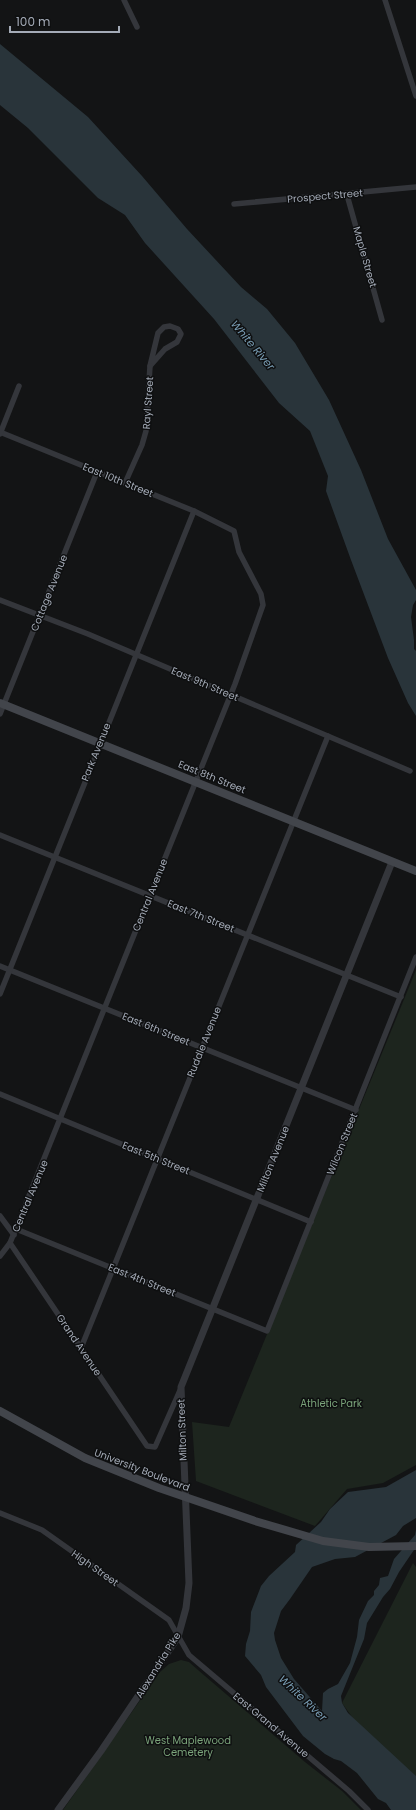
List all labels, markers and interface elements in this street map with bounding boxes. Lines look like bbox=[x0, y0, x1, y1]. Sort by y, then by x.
scale bar bbox=[10, 8, 119, 34]
text: 100 m bbox=[16, 13, 50, 30]
street label: Prospect Street bbox=[287, 185, 364, 207]
street label: Maple Street bbox=[349, 225, 381, 290]
water label: White River bbox=[227, 316, 279, 374]
street label: Rayl Street bbox=[139, 376, 157, 430]
street label: East 10th Street bbox=[80, 459, 156, 501]
street label: Cottage Avenue bbox=[27, 552, 71, 634]
street label: East 9th Street bbox=[169, 663, 241, 705]
street label: Park Avenue bbox=[77, 721, 115, 783]
street label: East 8th Street bbox=[176, 757, 248, 798]
street label: Central Avenue bbox=[129, 856, 171, 934]
street label: East 7th Street bbox=[165, 896, 237, 936]
street label: Ruddle Avenue bbox=[183, 1004, 225, 1080]
street label: East 6th Street bbox=[120, 1009, 192, 1050]
street label: Wilcon Street bbox=[323, 1110, 361, 1177]
street label: Milton Avenue bbox=[253, 1124, 293, 1194]
street label: East 5th Street bbox=[120, 1138, 192, 1179]
street label: Central Avenue bbox=[8, 1158, 52, 1234]
street label: East 4th Street bbox=[106, 1260, 178, 1301]
street label: Grand Avenue bbox=[53, 1311, 105, 1379]
park label: Athletic Park bbox=[300, 1396, 363, 1411]
street label: Milton Street bbox=[173, 1398, 191, 1461]
street label: University Boulevard bbox=[92, 1445, 192, 1495]
street label: High Street bbox=[68, 1546, 122, 1590]
street label: Alexandria Pike bbox=[132, 1629, 184, 1701]
water label: White River bbox=[275, 1671, 331, 1725]
street label: East Grand Avenue bbox=[230, 1689, 312, 1761]
park label: West Maplewood Cemetery bbox=[145, 1733, 231, 1760]

